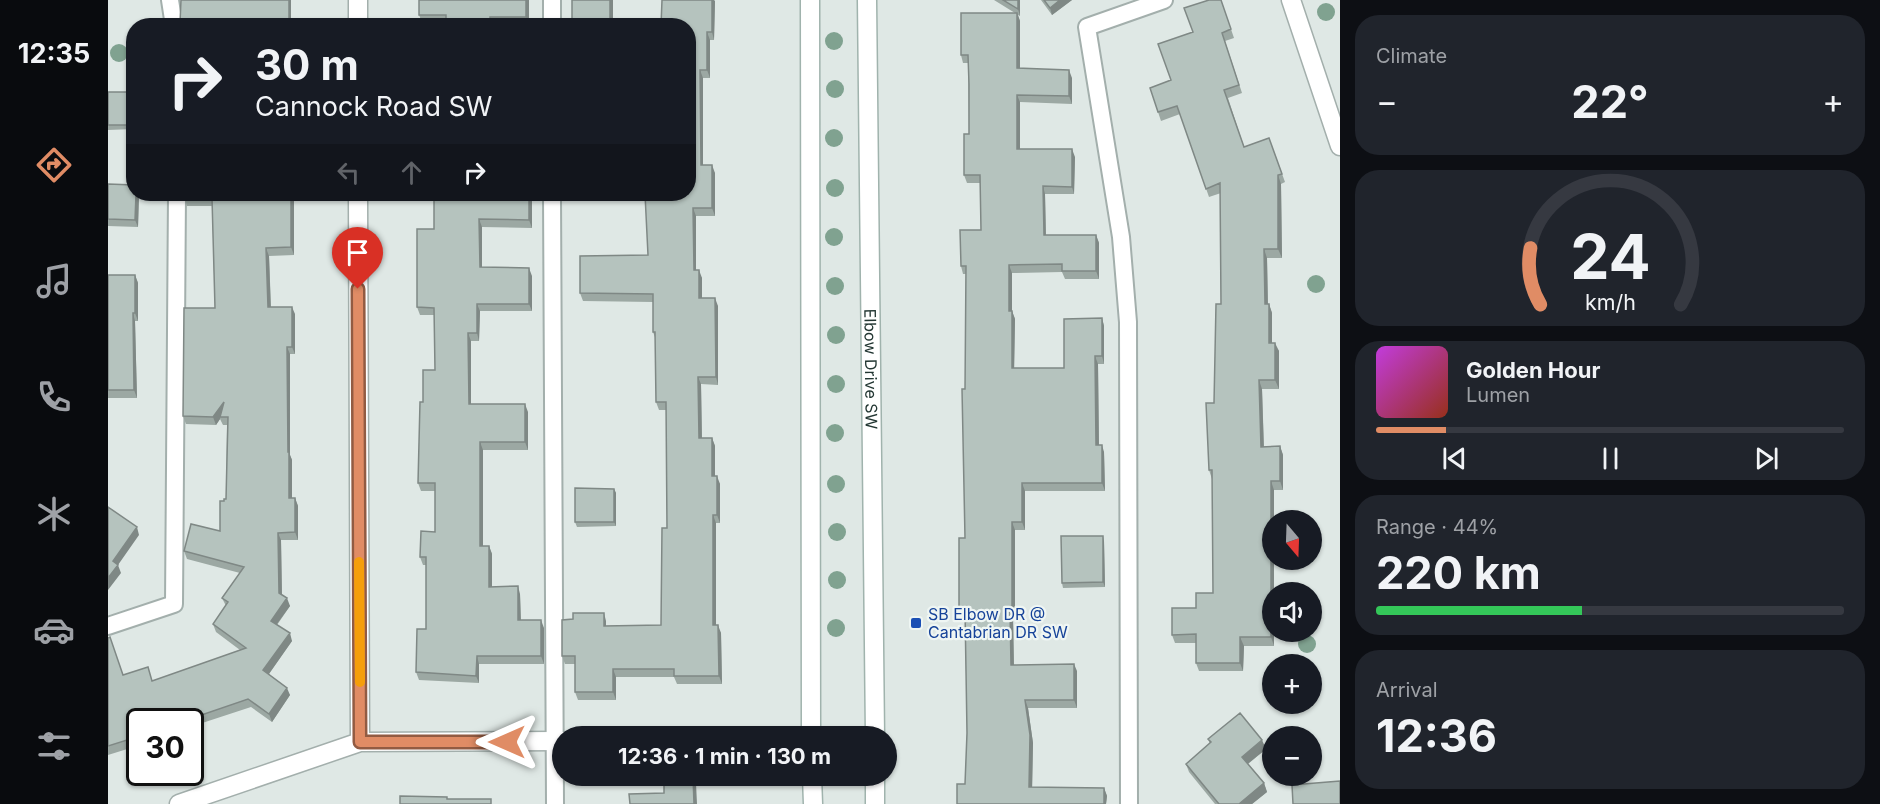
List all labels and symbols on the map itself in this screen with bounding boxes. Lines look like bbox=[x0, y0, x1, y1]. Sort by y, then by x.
pin bbox=[332, 227, 383, 289]
street label: Elbow Drive SW bbox=[860, 309, 882, 430]
north arrow bbox=[1262, 510, 1322, 570]
place label: SB Elbow DR @ Cantabrian DR SW bbox=[928, 604, 1068, 642]
marker: SB Elbow DR @ Cantabrian DR SW bbox=[909, 616, 923, 630]
speed limit sign: 30 bbox=[126, 708, 204, 786]
position arrow bbox=[475, 710, 539, 774]

